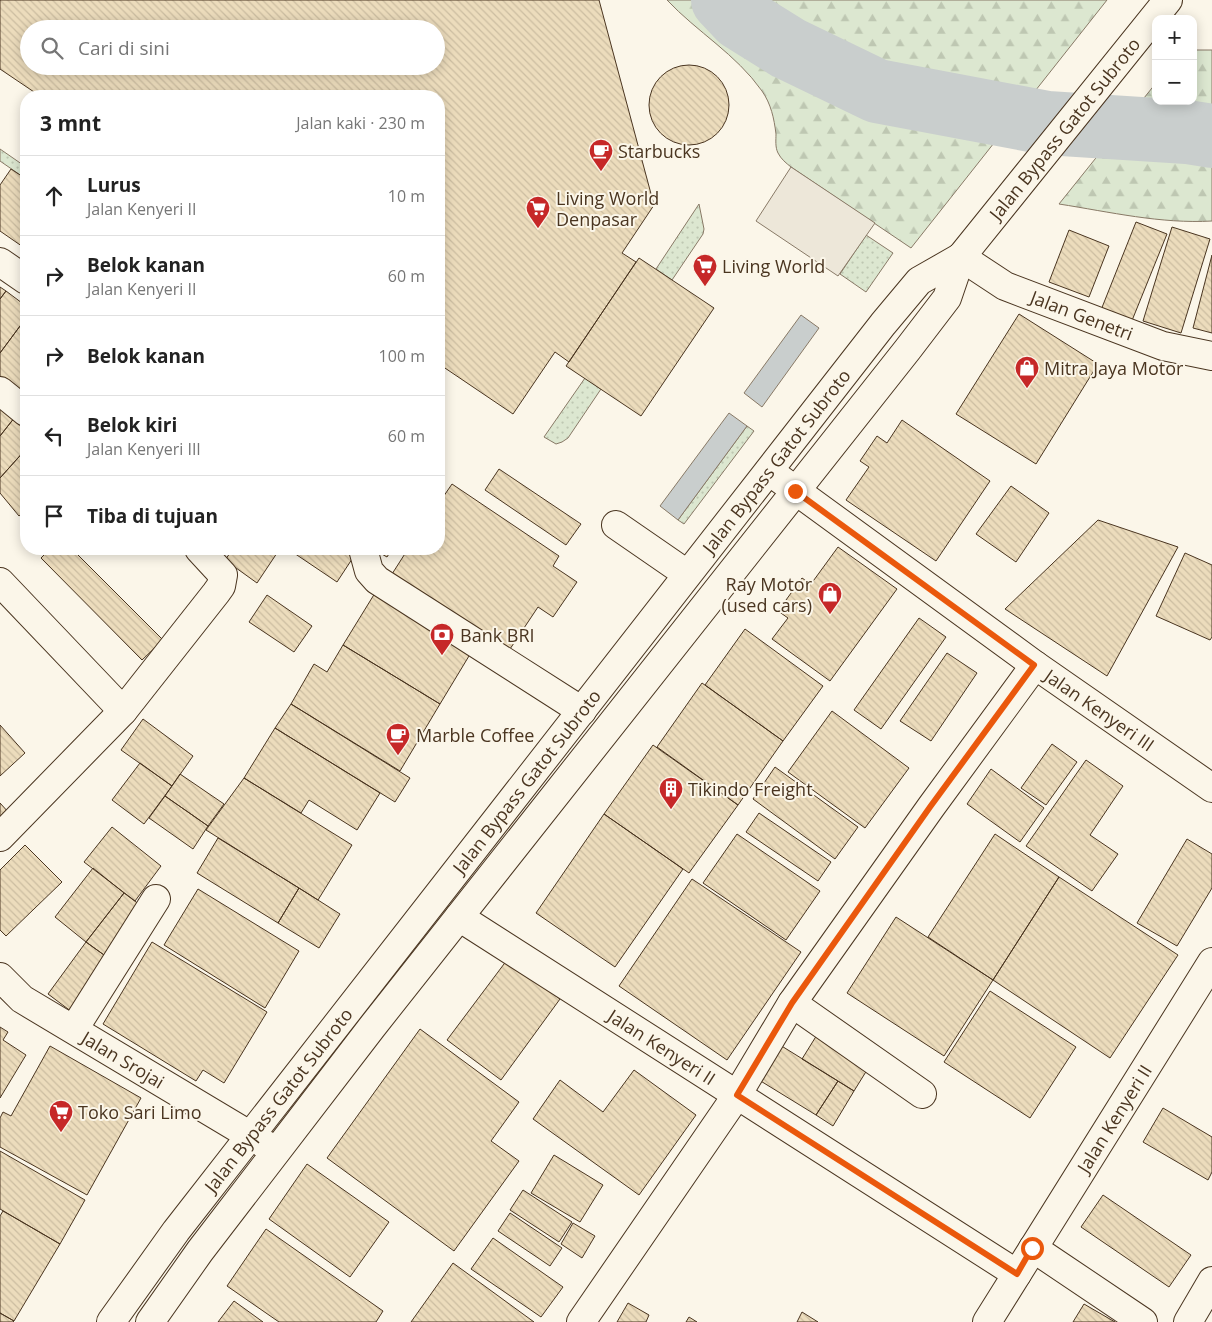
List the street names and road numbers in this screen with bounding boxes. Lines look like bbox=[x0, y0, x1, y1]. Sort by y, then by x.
street label: Jalan Bypass Gatot Subroto bbox=[982, 32, 1145, 226]
street label: Jalan Genetri bbox=[1025, 284, 1137, 346]
street label: Jalan Bypass Gatot Subroto bbox=[695, 364, 856, 560]
street label: Jalan Kenyeri III bbox=[1039, 662, 1159, 756]
street label: Jalan Bypass Gatot Subroto bbox=[446, 684, 606, 880]
street label: Jalan Bypass Gatot Subroto bbox=[198, 1003, 358, 1199]
street label: Jalan Kenyeri II bbox=[602, 1003, 720, 1090]
street label: Jalan Srojai bbox=[76, 1025, 169, 1094]
street label: Jalan Kenyeri II bbox=[1070, 1060, 1157, 1179]

